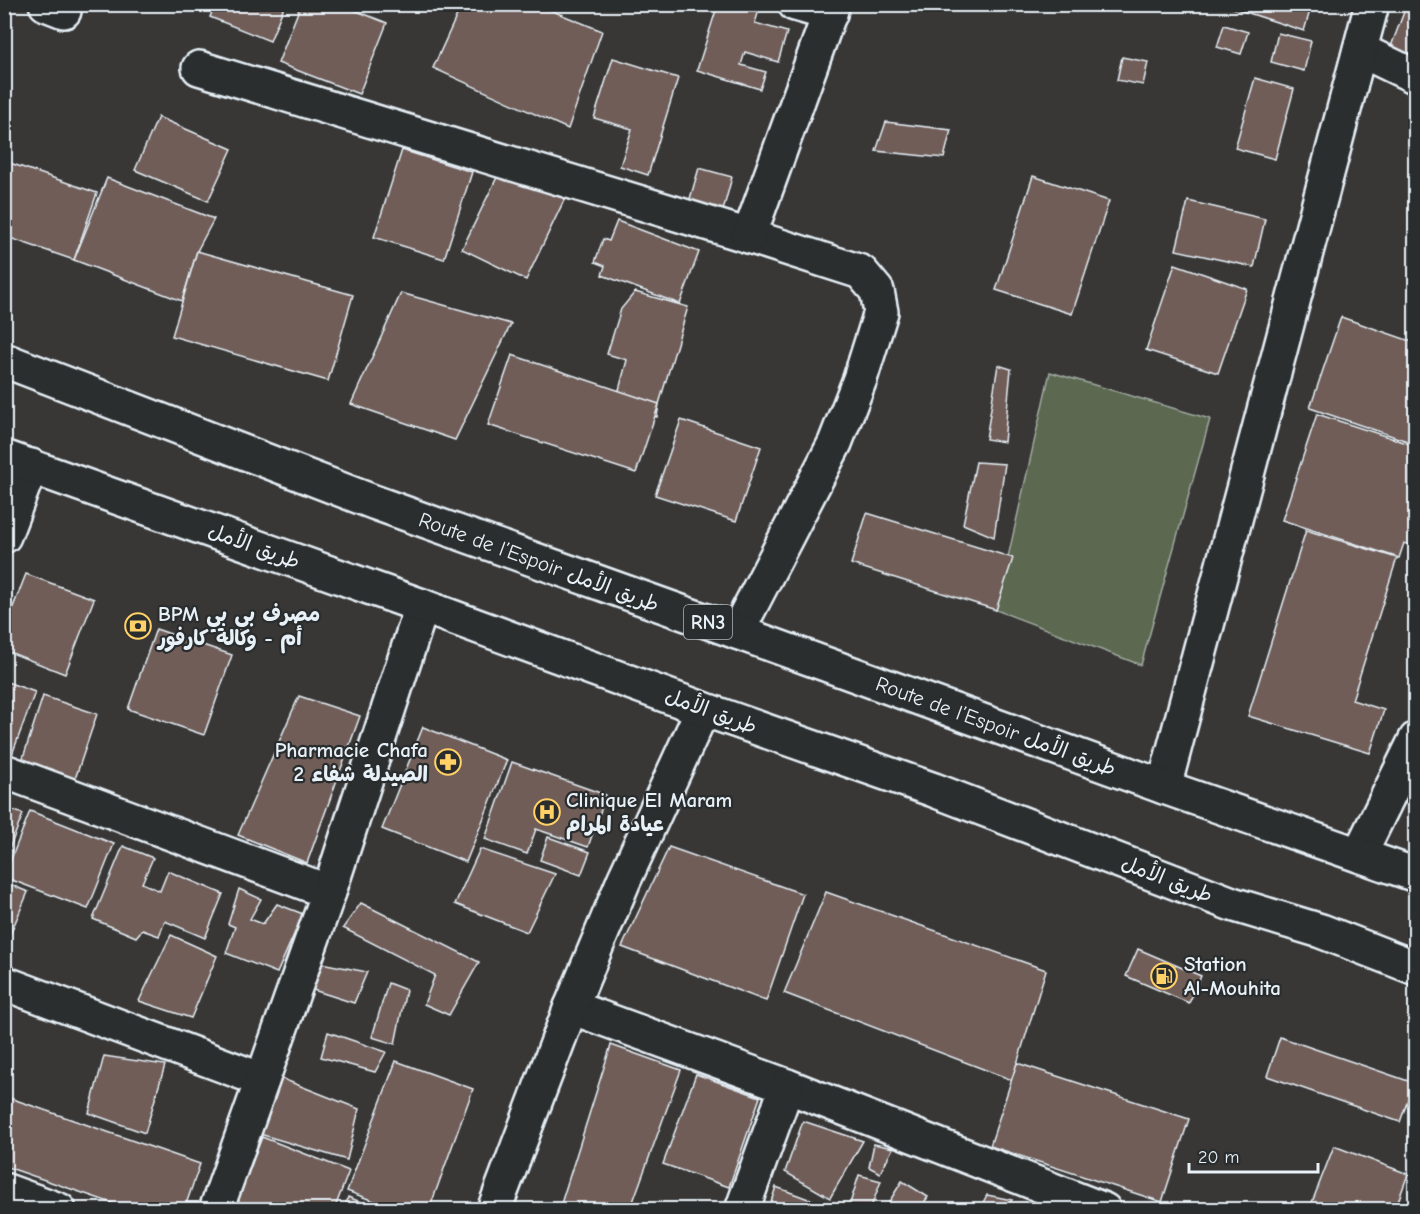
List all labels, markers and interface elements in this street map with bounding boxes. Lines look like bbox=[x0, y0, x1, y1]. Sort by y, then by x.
street label: Route de l’Espoir طريق الأمل bbox=[416, 505, 663, 617]
street label: طريق الأمل bbox=[205, 516, 304, 574]
place label: BPM مصرف بي بي أم - وكالة كارفور bbox=[156, 602, 320, 654]
road number: RN3 bbox=[684, 605, 732, 639]
bank icon: BPM مصرف بي بي أم - وكالة كارفور bbox=[123, 611, 153, 641]
street label: Route de l’Espoir طريق الأمل bbox=[873, 669, 1120, 781]
street label: طريق الأمل bbox=[662, 681, 761, 739]
place label: Pharmacie Chafa 2 الصيدلة شفاء bbox=[275, 738, 428, 787]
pharmacy icon: Pharmacie Chafa 2 الصيدلة شفاء bbox=[433, 747, 463, 777]
place label: Clinique El Maram عيادة المرام bbox=[566, 788, 732, 840]
hospital icon: Clinique El Maram عيادة المرام bbox=[532, 797, 562, 827]
street label: طريق الأمل bbox=[1118, 849, 1217, 907]
place label: Station Al-Mouhita bbox=[1184, 952, 1281, 1000]
fuel station icon: Station Al-Mouhita bbox=[1149, 961, 1179, 991]
scale bar bbox=[1189, 1136, 1318, 1174]
text: 20 m bbox=[1198, 1147, 1239, 1168]

